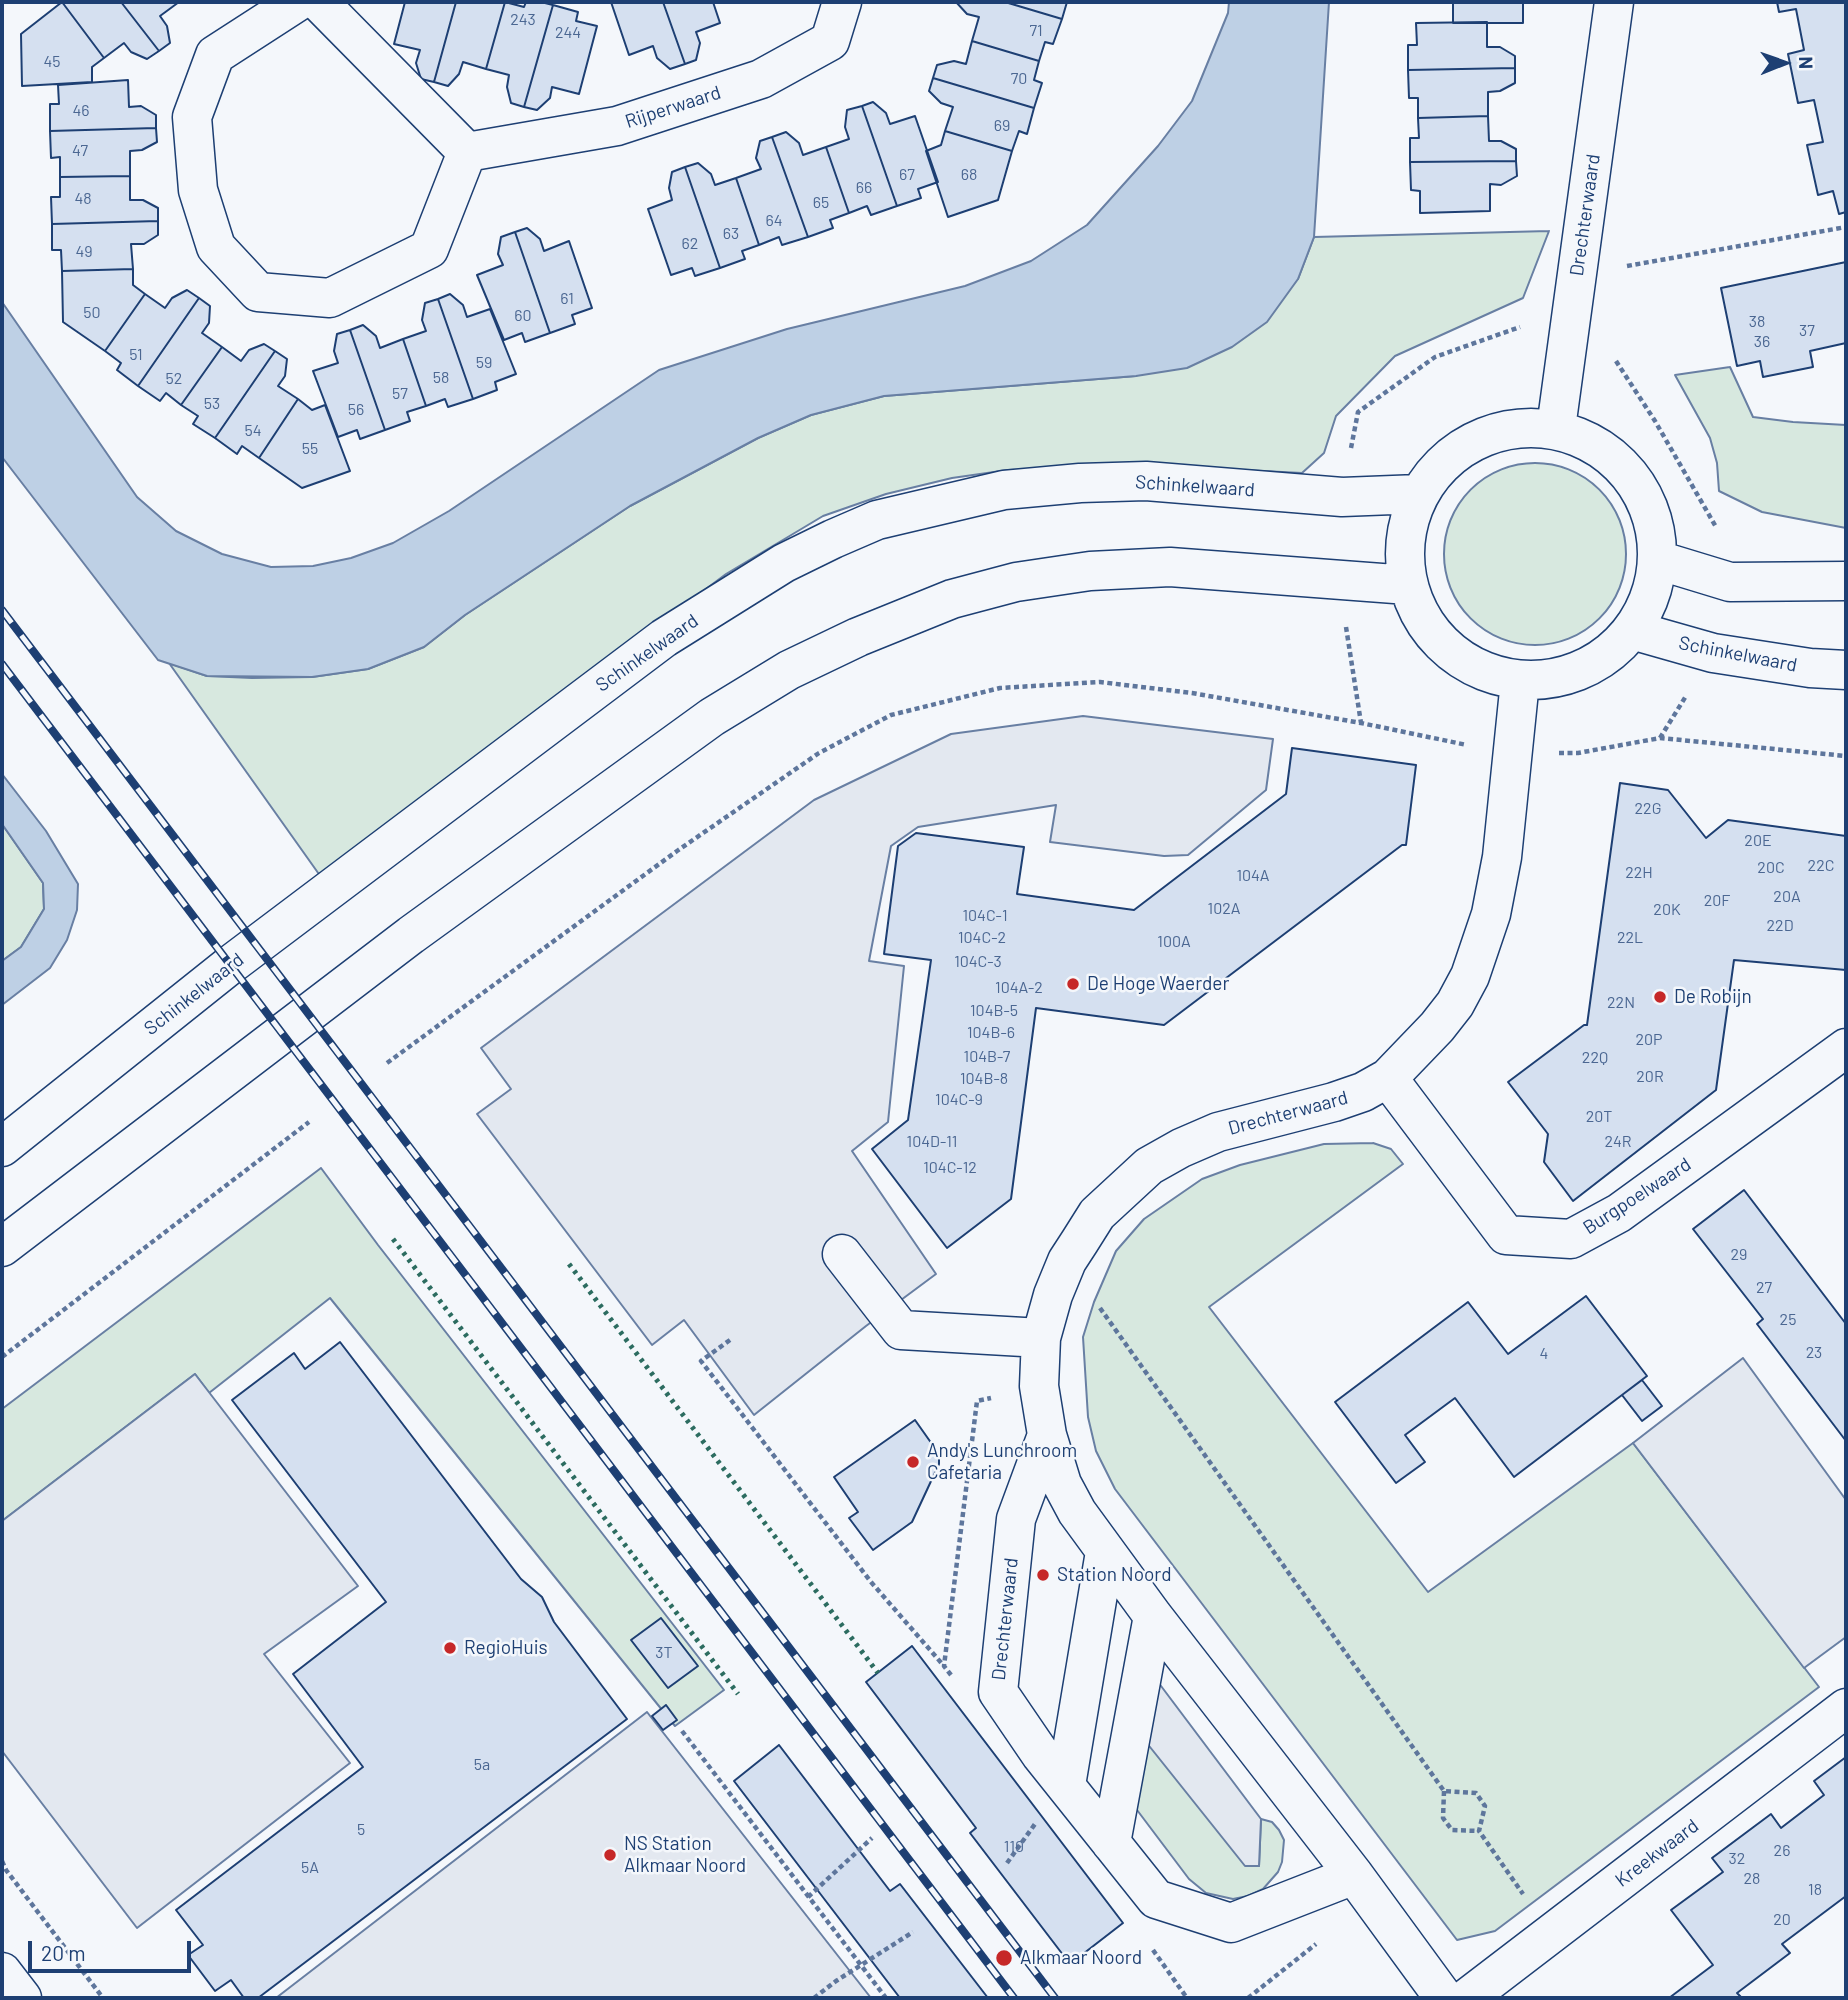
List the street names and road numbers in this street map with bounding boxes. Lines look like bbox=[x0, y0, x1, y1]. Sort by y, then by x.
street label: Rijperwaard bbox=[622, 81, 724, 133]
street label: Drechterwaard bbox=[1565, 152, 1605, 278]
street label: Schinkelwaard bbox=[1134, 470, 1256, 502]
street label: Schinkelwaard bbox=[591, 609, 703, 697]
street label: Schinkelwaard bbox=[1677, 631, 1799, 677]
street label: Schinkelwaard bbox=[140, 948, 248, 1040]
street label: Drechterwaard bbox=[1226, 1086, 1350, 1140]
street label: Burgpoelwaard bbox=[1579, 1153, 1695, 1239]
street label: Drechterwaard bbox=[987, 1557, 1023, 1681]
street label: Kreekwaard bbox=[1611, 1814, 1703, 1892]

